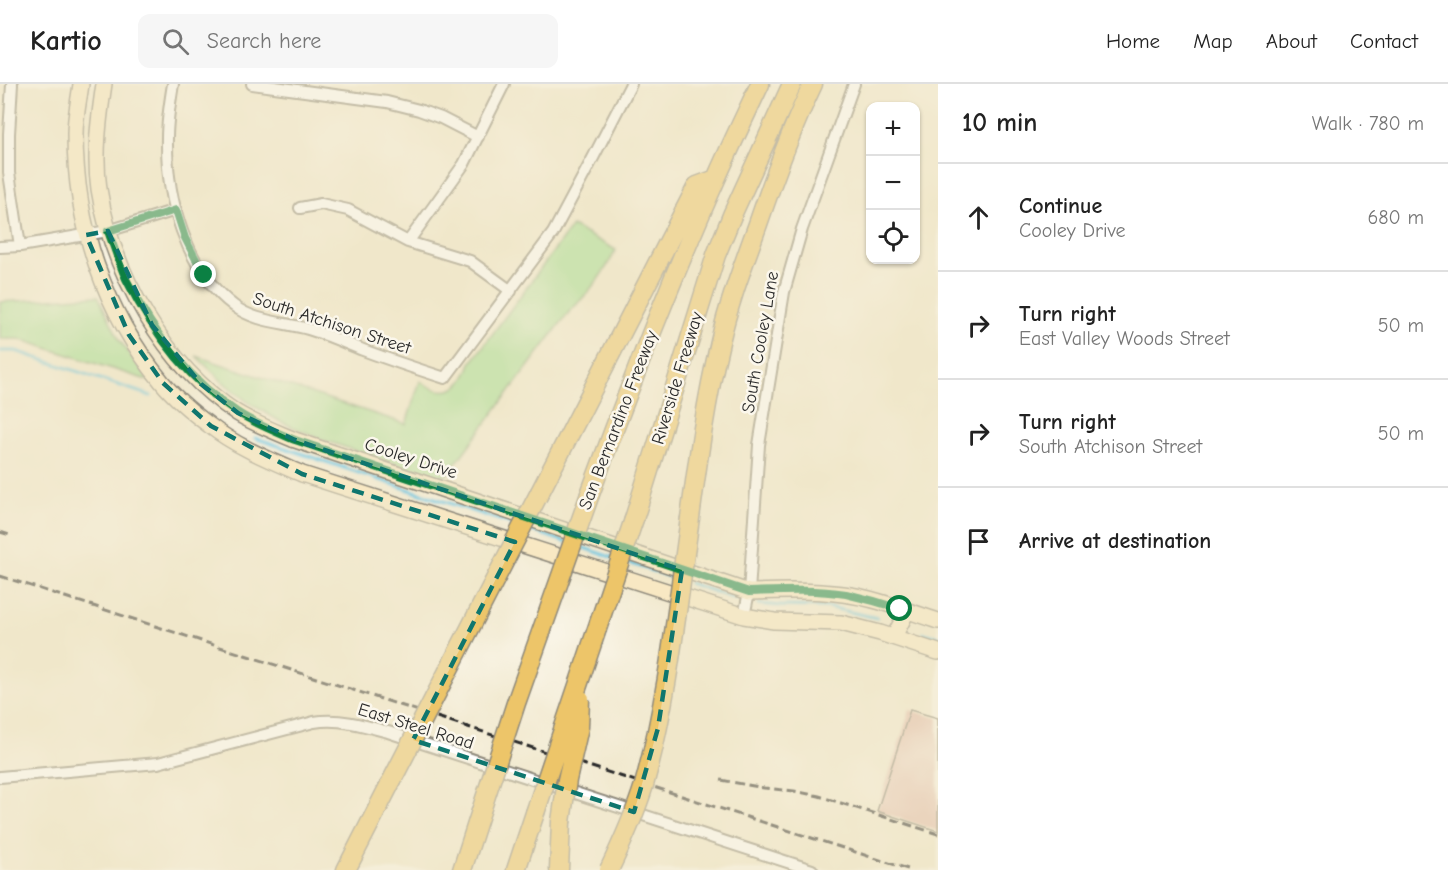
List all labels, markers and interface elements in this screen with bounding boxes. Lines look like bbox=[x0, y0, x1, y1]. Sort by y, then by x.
search box bbox=[138, 14, 558, 68]
text: Kartio bbox=[30, 25, 102, 57]
icon: search bbox=[159, 25, 192, 58]
text: Search here bbox=[207, 28, 321, 54]
text: Home bbox=[1106, 29, 1160, 53]
text: Map bbox=[1193, 29, 1233, 53]
text: About bbox=[1266, 29, 1317, 53]
text: Contact bbox=[1350, 29, 1418, 53]
map controls bbox=[866, 102, 920, 264]
button: + bbox=[866, 102, 920, 156]
text: 10 min bbox=[962, 108, 1037, 138]
text: Walk · 780 m bbox=[1312, 112, 1424, 135]
button: − bbox=[866, 156, 920, 210]
text: Continue bbox=[1019, 193, 1102, 219]
icon: ahead bbox=[962, 201, 995, 234]
text: 680 m bbox=[1367, 206, 1424, 229]
button: locate bbox=[866, 210, 920, 264]
text: Cooley Drive bbox=[1019, 219, 1126, 242]
route end bbox=[190, 261, 216, 287]
street label: South Cooley Lane bbox=[738, 270, 783, 415]
street label: South Atchison Street bbox=[250, 288, 414, 359]
text: Turn right bbox=[1019, 301, 1116, 327]
street label: Riverside Freeway bbox=[647, 309, 708, 447]
icon: right bbox=[962, 309, 995, 342]
text: 50 m bbox=[1378, 314, 1424, 337]
street label: San Bernardino Freeway bbox=[575, 327, 663, 513]
text: East Valley Woods Street bbox=[1019, 327, 1230, 350]
text: Turn right bbox=[1019, 409, 1116, 435]
icon: right bbox=[962, 417, 995, 450]
text: 50 m bbox=[1378, 422, 1424, 445]
street label: Cooley Drive bbox=[362, 434, 460, 483]
text: South Atchison Street bbox=[1019, 435, 1202, 458]
icon: arrive bbox=[962, 525, 995, 558]
text: Arrive at destination bbox=[1019, 528, 1211, 554]
route start bbox=[886, 595, 912, 621]
street label: East Steel Road bbox=[355, 699, 476, 754]

